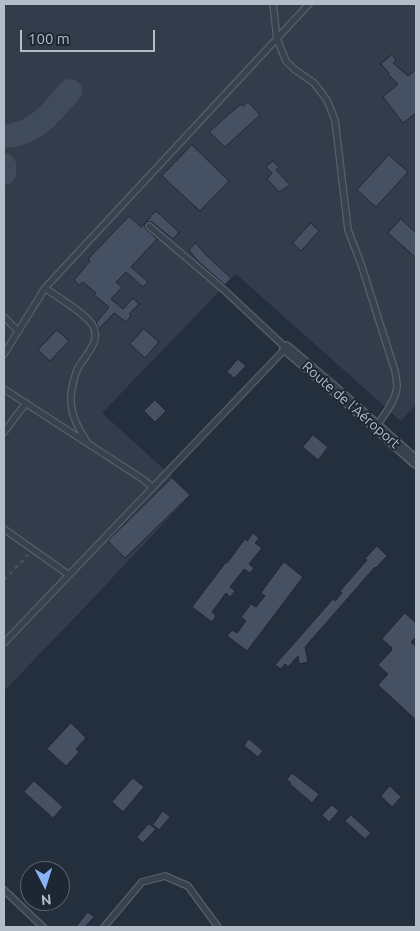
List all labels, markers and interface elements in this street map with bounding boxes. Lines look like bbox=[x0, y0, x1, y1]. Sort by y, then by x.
scale bar bbox=[22, 20, 158, 52]
text: 100 m bbox=[28, 30, 70, 47]
street label: Route de l'Aéroport bbox=[299, 358, 403, 452]
north arrow bbox=[20, 861, 70, 911]
text: N bbox=[40, 892, 52, 908]

